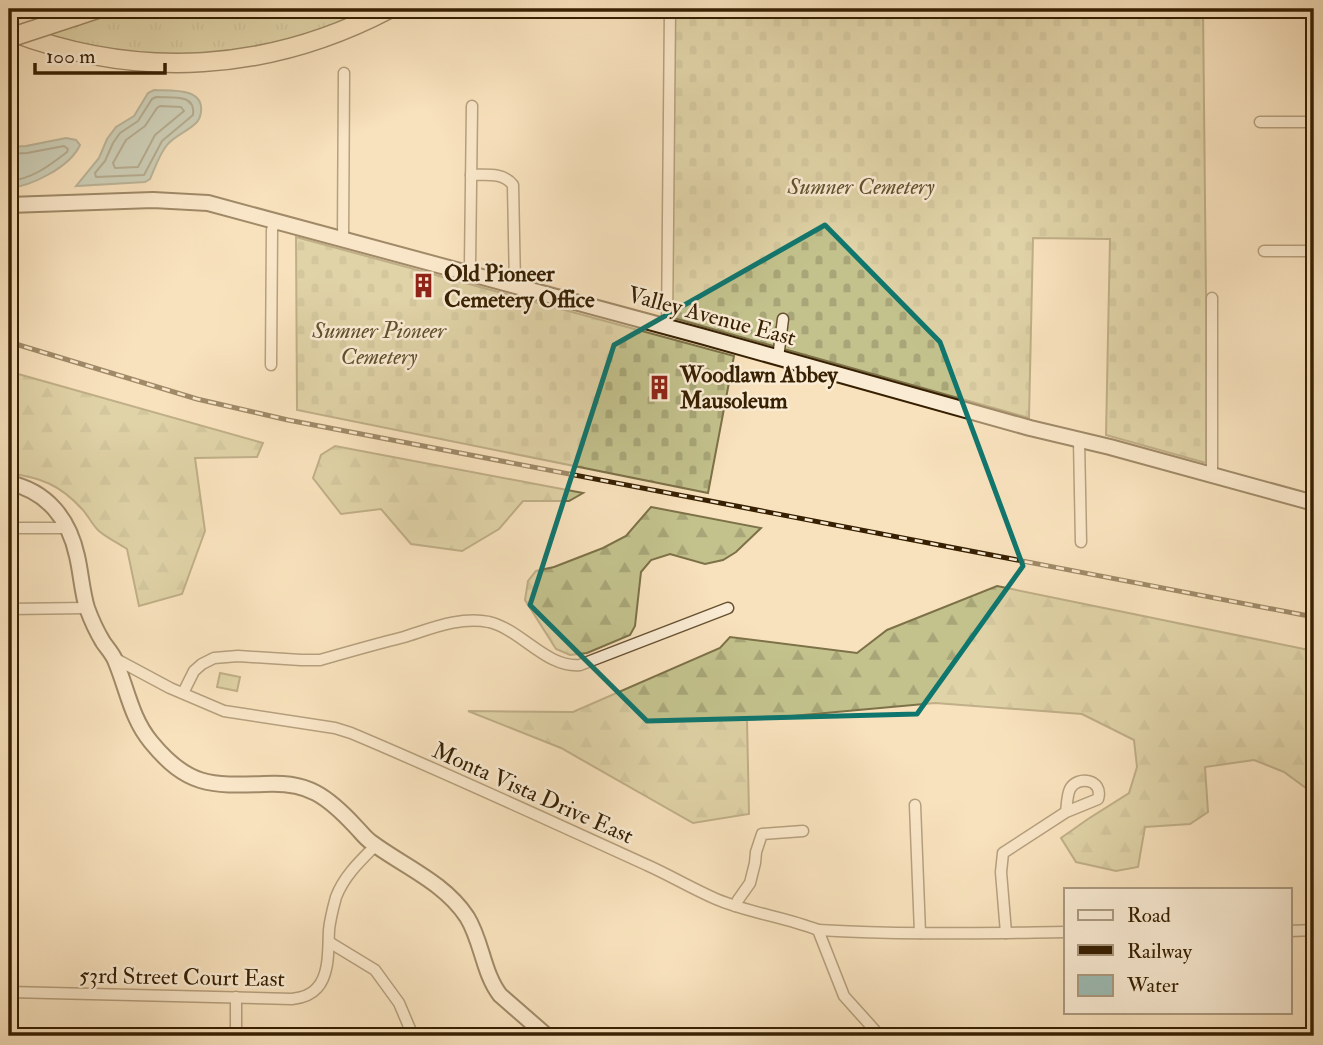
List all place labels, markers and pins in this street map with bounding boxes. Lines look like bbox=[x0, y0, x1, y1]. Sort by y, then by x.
place label: Old Pioneer Cemetery Office bbox=[444, 259, 595, 315]
building icon: Old Pioneer Cemetery Office bbox=[410, 272, 438, 300]
place label: Woodlawn Abbey Mausoleum bbox=[679, 360, 839, 415]
building icon: Woodlawn Abbey Mausoleum bbox=[646, 373, 674, 401]

